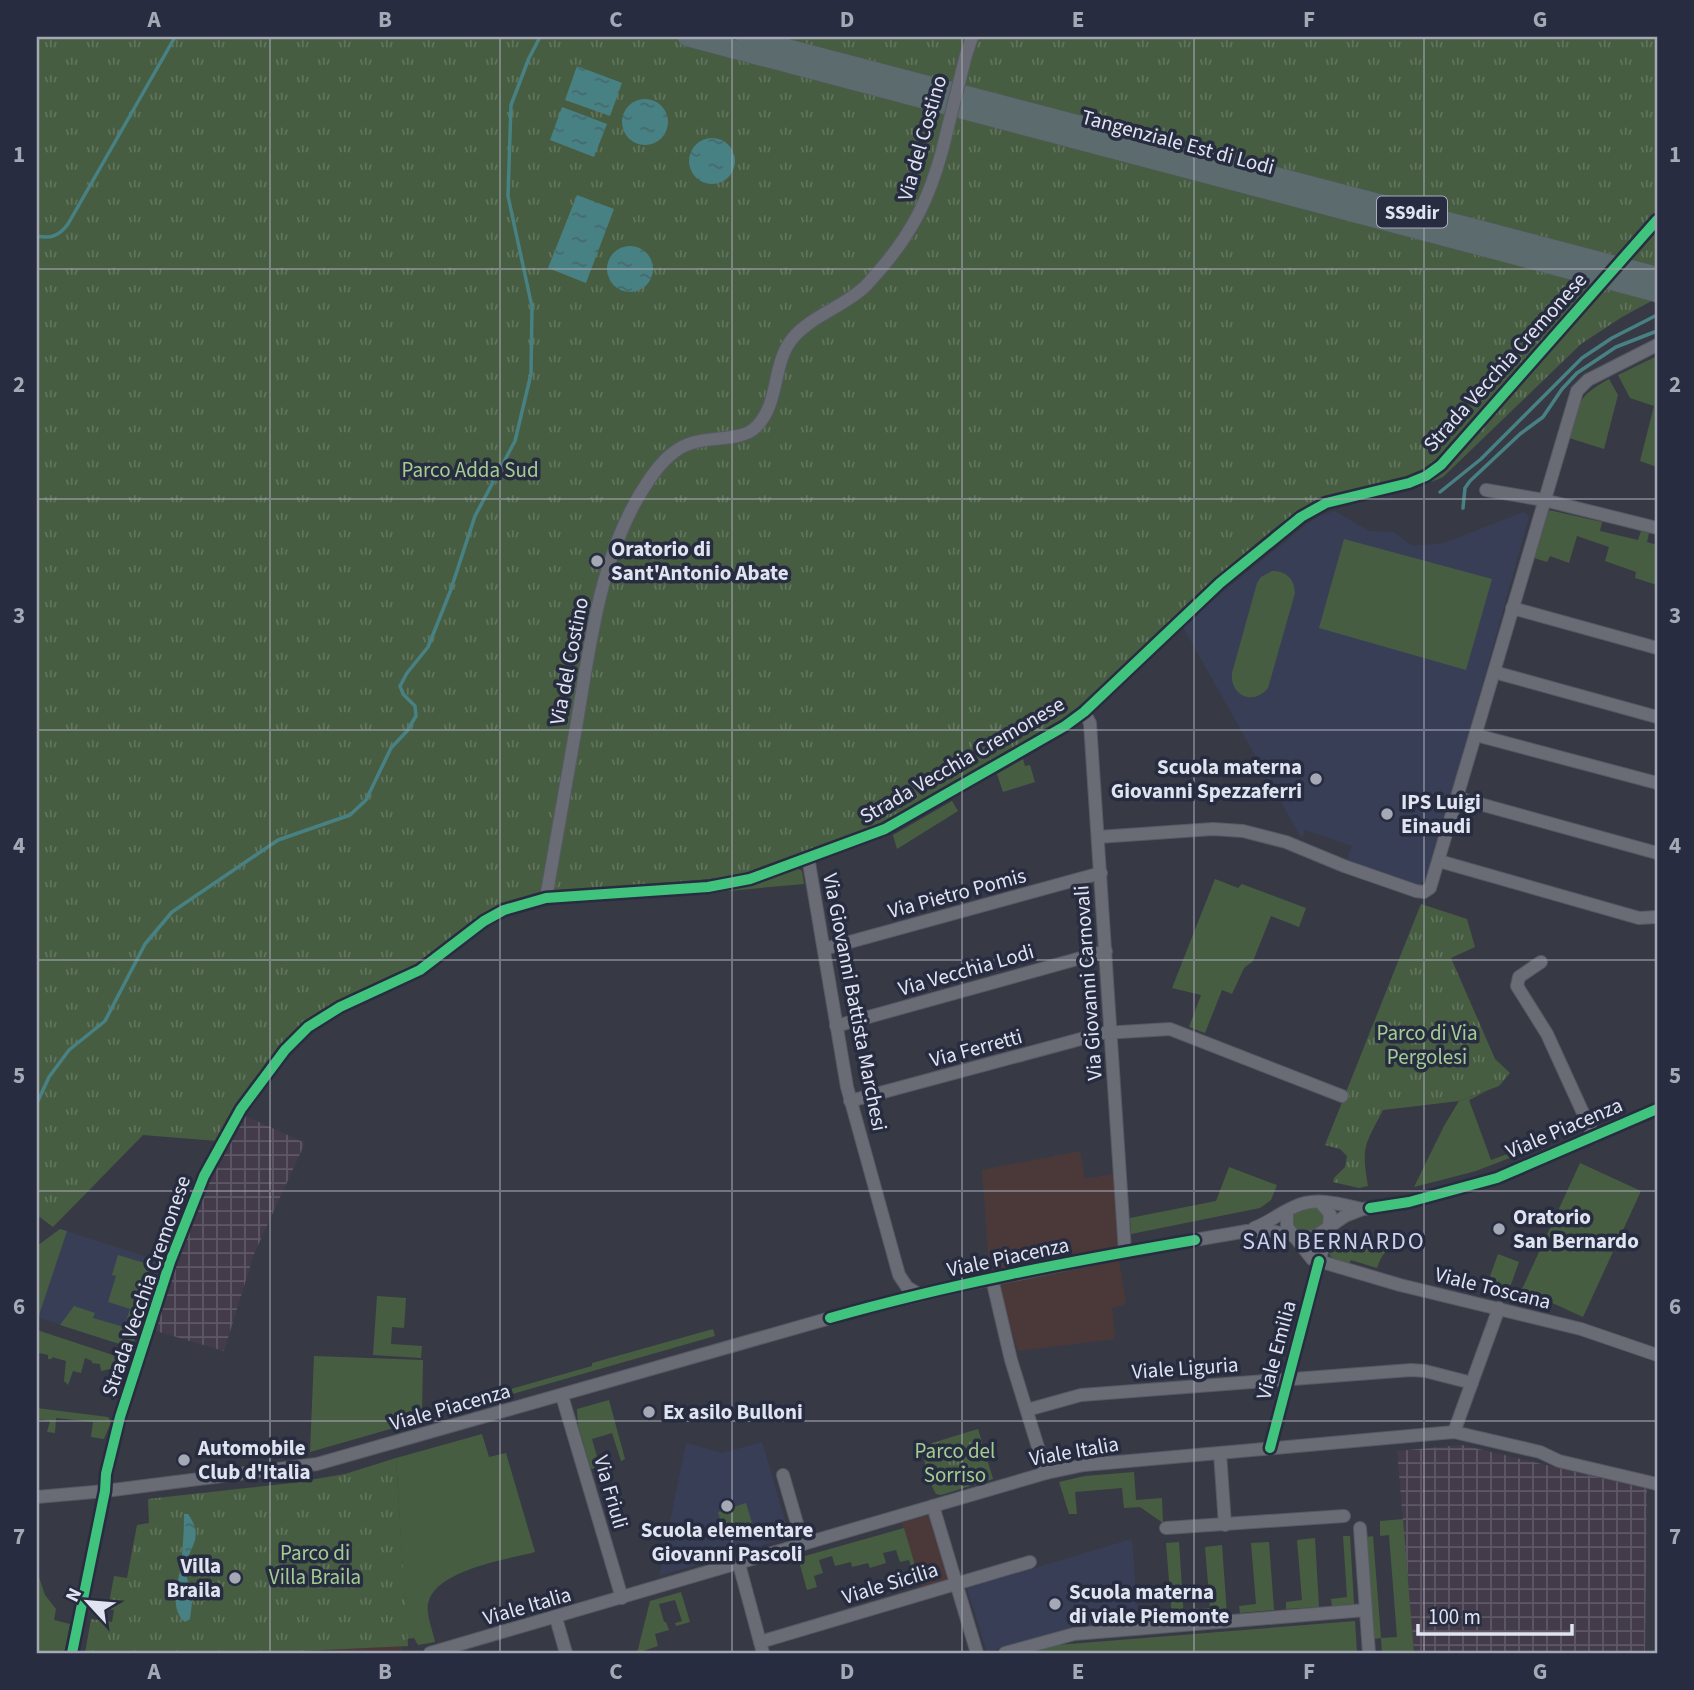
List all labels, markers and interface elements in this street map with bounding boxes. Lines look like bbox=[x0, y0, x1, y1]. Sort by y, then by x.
text: A bbox=[146, 3, 161, 36]
text: B bbox=[378, 3, 392, 36]
text: C bbox=[609, 3, 623, 36]
text: D bbox=[840, 3, 854, 36]
text: E bbox=[1072, 3, 1084, 36]
text: F bbox=[1303, 3, 1315, 36]
text: G bbox=[1533, 3, 1547, 36]
street label: Via del Costino bbox=[890, 72, 954, 204]
street label: Tangenziale Est di Lodi bbox=[1078, 102, 1278, 182]
text: 1 bbox=[13, 138, 25, 171]
text: 1 bbox=[1669, 138, 1681, 171]
road number: SS9dir bbox=[1377, 196, 1447, 228]
street label: Strada Vecchia Cremonese bbox=[1416, 266, 1594, 458]
text: 2 bbox=[13, 368, 25, 401]
text: 2 bbox=[1669, 368, 1681, 401]
park label: Parco Adda Sud bbox=[401, 455, 539, 485]
place label: Oratorio di Sant'Antonio Abate bbox=[611, 534, 789, 588]
marker: Oratorio di Sant'Antonio Abate bbox=[589, 553, 605, 569]
street label: Via del Costino bbox=[542, 595, 596, 727]
text: 3 bbox=[13, 599, 25, 632]
text: 3 bbox=[1669, 599, 1681, 632]
street label: Strada Vecchia Cremonese bbox=[854, 689, 1070, 831]
place label: Scuola materna Giovanni Spezzaferri bbox=[1111, 752, 1302, 806]
marker: Scuola materna Giovanni Spezzaferri bbox=[1308, 771, 1324, 787]
place label: IPS Luigi Einaudi bbox=[1401, 787, 1481, 841]
marker: IPS Luigi Einaudi bbox=[1379, 806, 1395, 822]
text: 4 bbox=[13, 829, 25, 862]
text: 4 bbox=[1669, 829, 1681, 862]
street label: Via Pietro Pomis bbox=[885, 860, 1030, 926]
street label: Via Giovanni Battista Marchesi bbox=[815, 870, 895, 1134]
street label: Via Giovanni Carnovali bbox=[1066, 884, 1110, 1082]
street label: Via Vecchia Lodi bbox=[895, 936, 1037, 1004]
park label: Parco di Via Pergolesi bbox=[1377, 1018, 1477, 1072]
street label: Via Ferretti bbox=[926, 1021, 1026, 1075]
text: 5 bbox=[13, 1059, 25, 1092]
text: 5 bbox=[1669, 1059, 1681, 1092]
street label: Viale Piacenza bbox=[1501, 1090, 1627, 1166]
street label: Strada Vecchia Cremonese bbox=[94, 1171, 198, 1401]
place label: Oratorio San Bernardo bbox=[1513, 1202, 1639, 1256]
marker: Oratorio San Bernardo bbox=[1491, 1221, 1507, 1237]
district label: SAN BERNARDO bbox=[1242, 1224, 1426, 1259]
street label: Viale Piacenza bbox=[944, 1229, 1072, 1285]
street label: Viale Toscana bbox=[1432, 1259, 1554, 1317]
text: 6 bbox=[13, 1290, 25, 1323]
text: 6 bbox=[1669, 1290, 1681, 1323]
street label: Viale Emilia bbox=[1248, 1297, 1304, 1403]
street label: Viale Liguria bbox=[1131, 1349, 1239, 1387]
street label: Viale Piacenza bbox=[386, 1375, 514, 1439]
place label: Ex asilo Bulloni bbox=[663, 1397, 803, 1427]
marker: Ex asilo Bulloni bbox=[641, 1404, 657, 1420]
street label: Viale Italia bbox=[1027, 1428, 1121, 1474]
place label: Automobile Club d'Italia bbox=[197, 1433, 311, 1487]
park label: Parco del Sorriso bbox=[915, 1436, 995, 1490]
marker: Automobile Club d'Italia bbox=[176, 1452, 192, 1468]
street label: Via Friuli bbox=[586, 1452, 636, 1532]
marker: Scuola elementare Giovanni Pascoli bbox=[719, 1498, 735, 1514]
place label: Scuola elementare Giovanni Pascoli bbox=[641, 1515, 813, 1569]
text: 7 bbox=[13, 1520, 25, 1553]
text: 7 bbox=[1669, 1520, 1681, 1553]
park label: Parco di Villa Braila bbox=[269, 1538, 361, 1592]
place label: Villa Braila bbox=[167, 1551, 221, 1605]
street label: Viale Sicilia bbox=[838, 1554, 942, 1612]
north arrow bbox=[52, 1568, 122, 1638]
marker: Villa Braila bbox=[227, 1570, 243, 1586]
place label: Scuola materna di viale Piemonte bbox=[1069, 1577, 1229, 1631]
street label: Viale Italia bbox=[479, 1579, 575, 1633]
text: N bbox=[59, 1584, 89, 1607]
scale bar bbox=[1418, 1592, 1572, 1636]
marker: Scuola materna di viale Piemonte bbox=[1047, 1596, 1063, 1612]
text: 100 m bbox=[1428, 1602, 1481, 1632]
text: A bbox=[146, 1655, 161, 1688]
text: B bbox=[378, 1655, 392, 1688]
text: C bbox=[609, 1655, 623, 1688]
text: D bbox=[840, 1655, 854, 1688]
text: E bbox=[1072, 1655, 1084, 1688]
text: F bbox=[1303, 1655, 1315, 1688]
text: G bbox=[1533, 1655, 1547, 1688]

